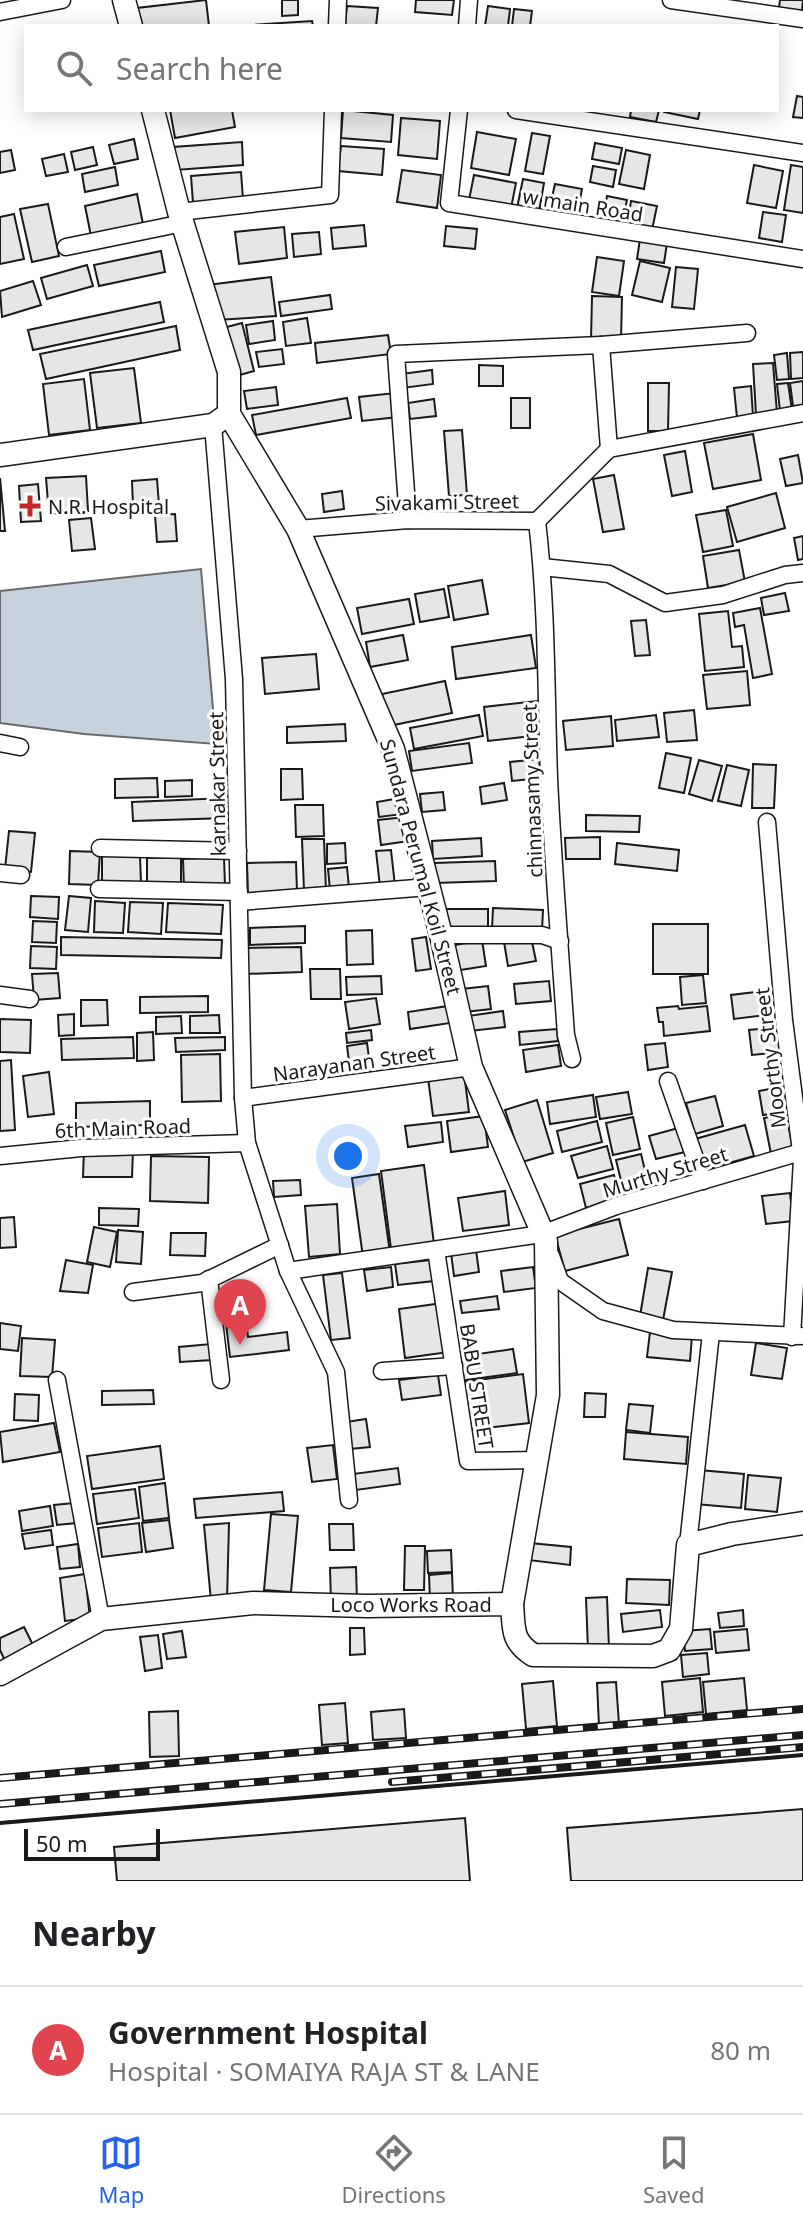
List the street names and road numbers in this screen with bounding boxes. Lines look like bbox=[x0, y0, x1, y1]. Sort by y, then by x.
street label: w main Road bbox=[521, 182, 645, 228]
street label: Sivakami Street bbox=[375, 487, 519, 517]
street label: chinnasamy Street bbox=[515, 704, 549, 878]
street label: karnakar Street bbox=[202, 711, 232, 857]
street label: Sundara Perumal Koil Street bbox=[374, 736, 468, 998]
street label: Moorthy Street bbox=[748, 986, 792, 1130]
street label: Narayanan Street bbox=[271, 1038, 437, 1088]
street label: 6th Main Road bbox=[54, 1112, 192, 1144]
street label: Murthy Street bbox=[599, 1140, 731, 1204]
street label: BABU STREET bbox=[454, 1321, 500, 1451]
street label: Loco Works Road bbox=[330, 1591, 492, 1618]

